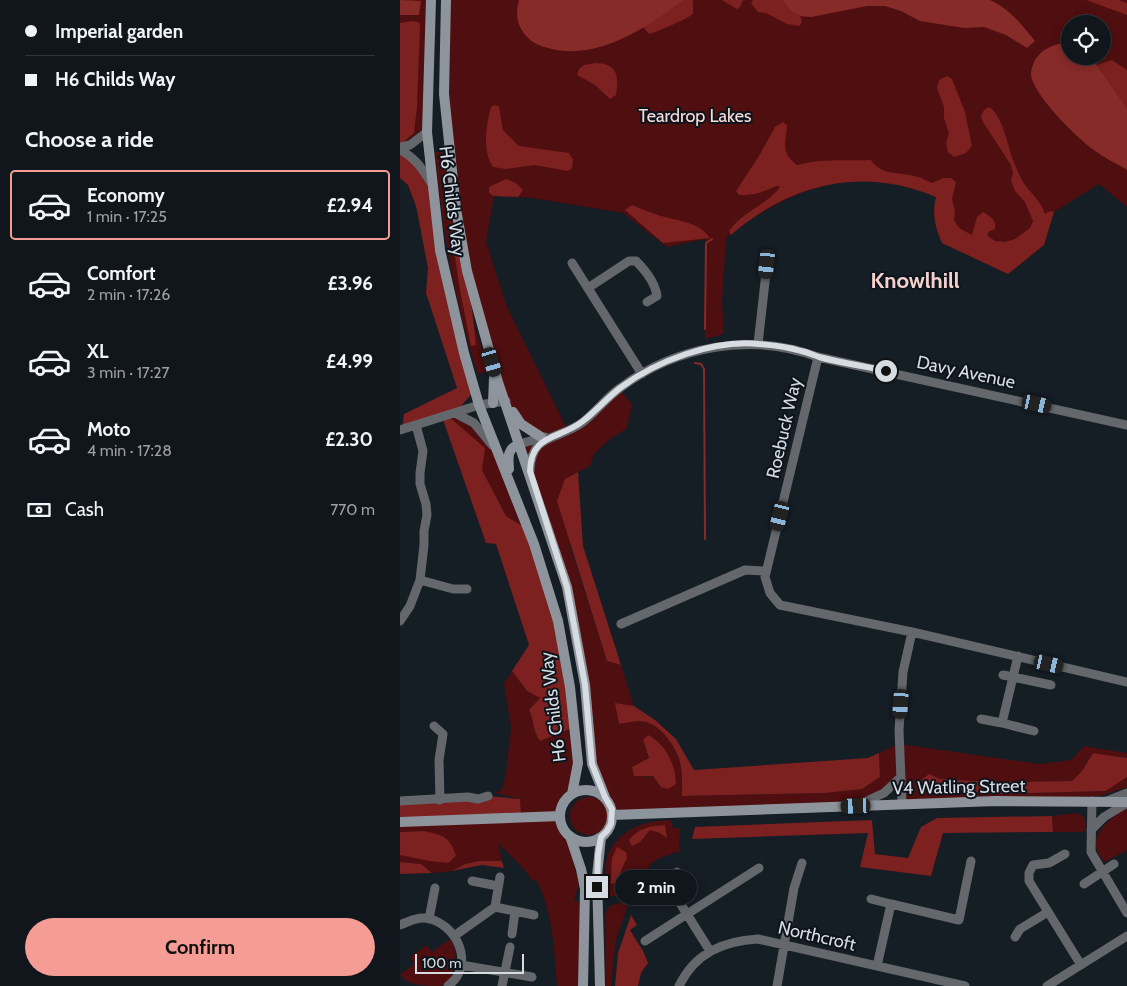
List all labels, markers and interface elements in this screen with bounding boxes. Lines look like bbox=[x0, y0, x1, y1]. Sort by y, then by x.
map controls bbox=[1061, 15, 1111, 65]
button: locate bbox=[1061, 15, 1111, 65]
text: Imperial garden bbox=[55, 20, 183, 43]
text: H6 Childs Way bbox=[55, 68, 175, 91]
park label: Teardrop Lakes bbox=[639, 105, 751, 127]
text: Choose a ride bbox=[25, 126, 154, 153]
street label: H6 Childs Way bbox=[434, 145, 470, 257]
icon: car bbox=[27, 183, 72, 228]
text: Economy bbox=[87, 184, 165, 207]
text: £2.94 bbox=[327, 194, 373, 217]
text: 1 min · 17:25 bbox=[87, 207, 167, 226]
car bbox=[757, 248, 776, 280]
icon: car bbox=[27, 261, 72, 306]
text: Comfort bbox=[87, 262, 156, 285]
district label: Knowlhill bbox=[870, 267, 960, 294]
text: £3.96 bbox=[328, 272, 373, 295]
text: 2 min · 17:26 bbox=[87, 285, 170, 304]
icon: car bbox=[27, 339, 72, 384]
text: XL bbox=[87, 340, 108, 363]
car bbox=[480, 345, 503, 379]
text: £4.99 bbox=[326, 350, 373, 373]
street label: Davy Avenue bbox=[915, 351, 1017, 393]
route start bbox=[875, 360, 897, 382]
text: 3 min · 17:27 bbox=[87, 363, 170, 382]
street label: Roebuck Way bbox=[762, 375, 806, 481]
car bbox=[1020, 393, 1053, 415]
icon: car bbox=[27, 417, 72, 462]
text: Moto bbox=[87, 418, 131, 441]
text: £2.30 bbox=[325, 428, 373, 451]
text: 4 min · 17:28 bbox=[87, 441, 172, 460]
icon: cash bbox=[25, 496, 53, 524]
text: Cash bbox=[65, 498, 104, 521]
text: 770 m bbox=[330, 500, 375, 519]
car bbox=[769, 500, 790, 532]
street label: H6 Childs Way bbox=[535, 651, 571, 763]
car bbox=[1032, 653, 1065, 675]
car bbox=[892, 689, 909, 719]
street label: V4 Watling Street bbox=[892, 775, 1026, 799]
car bbox=[840, 798, 871, 814]
callout: 2 min bbox=[614, 870, 697, 904]
route end bbox=[586, 876, 608, 898]
text: 2 min bbox=[637, 878, 675, 897]
street label: Northcroft bbox=[776, 916, 858, 956]
button: Confirm bbox=[25, 918, 375, 976]
scale bar bbox=[415, 951, 524, 974]
text: 100 m bbox=[422, 954, 462, 972]

